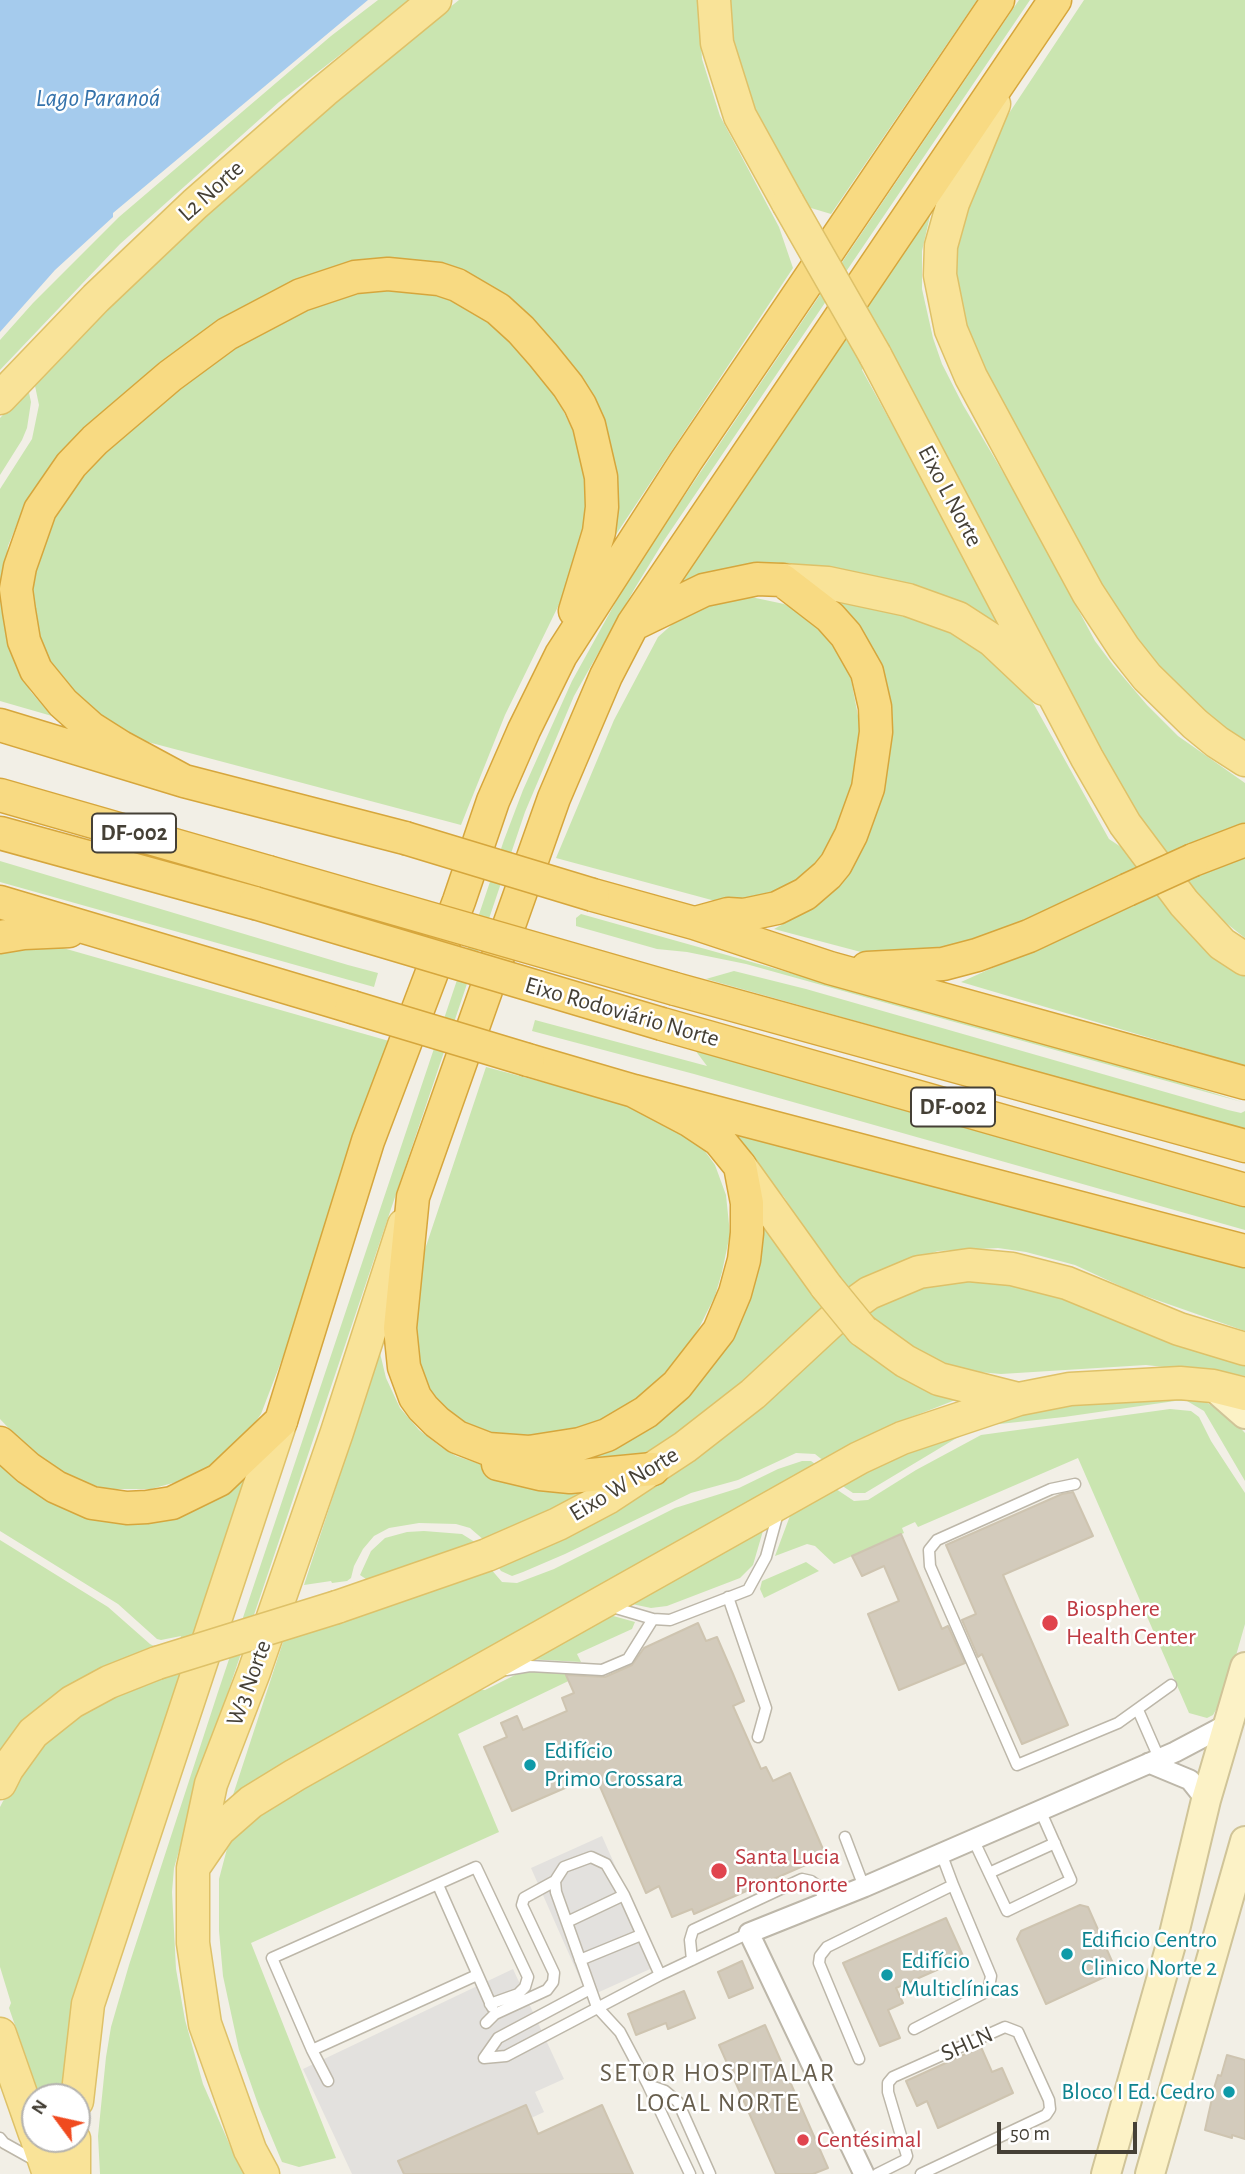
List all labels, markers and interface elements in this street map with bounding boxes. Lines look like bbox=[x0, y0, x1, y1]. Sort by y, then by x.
water label: Lago Paranoá bbox=[36, 82, 160, 114]
street label: L2 Norte bbox=[172, 154, 250, 228]
street label: Eixo L Norte bbox=[911, 440, 989, 552]
road number: DF-002 bbox=[92, 814, 176, 852]
street label: Eixo Rodoviário Norte bbox=[521, 970, 723, 1054]
road number: DF-002 bbox=[911, 1088, 995, 1126]
street label: Eixo W Norte bbox=[564, 1440, 684, 1528]
place label: Biosphere Health Center bbox=[1066, 1595, 1196, 1651]
marker: Biosphere Health Center bbox=[1040, 1613, 1060, 1633]
street label: W3 Norte bbox=[220, 1636, 278, 1730]
place label: Edifício Primo Crossara bbox=[544, 1737, 683, 1793]
marker: Edifício Primo Crossara bbox=[522, 1757, 538, 1773]
place label: Santa Lucia Prontonorte bbox=[735, 1843, 848, 1899]
marker: Santa Lucia Prontonorte bbox=[709, 1861, 729, 1881]
place label: Edificio Centro Clinico Norte 2 bbox=[1081, 1926, 1217, 1982]
marker: Edificio Centro Clinico Norte 2 bbox=[1059, 1946, 1075, 1962]
place label: Edifício Multiclínicas bbox=[901, 1947, 1019, 2003]
marker: Edifício Multiclínicas bbox=[879, 1967, 895, 1983]
street label: SHLN bbox=[936, 2020, 998, 2068]
district label: SETOR HOSPITALAR LOCAL NORTE bbox=[602, 2057, 834, 2118]
place label: Bloco I Ed. Cedro bbox=[1061, 2078, 1215, 2106]
north arrow bbox=[21, 2083, 91, 2153]
marker: Bloco I Ed. Cedro bbox=[1221, 2084, 1237, 2100]
text: N bbox=[28, 2097, 51, 2118]
scale bar bbox=[1000, 2108, 1140, 2152]
text: 50 m bbox=[1010, 2123, 1050, 2144]
place label: Centésimal bbox=[817, 2126, 922, 2154]
marker: Centésimal bbox=[795, 2132, 811, 2148]

